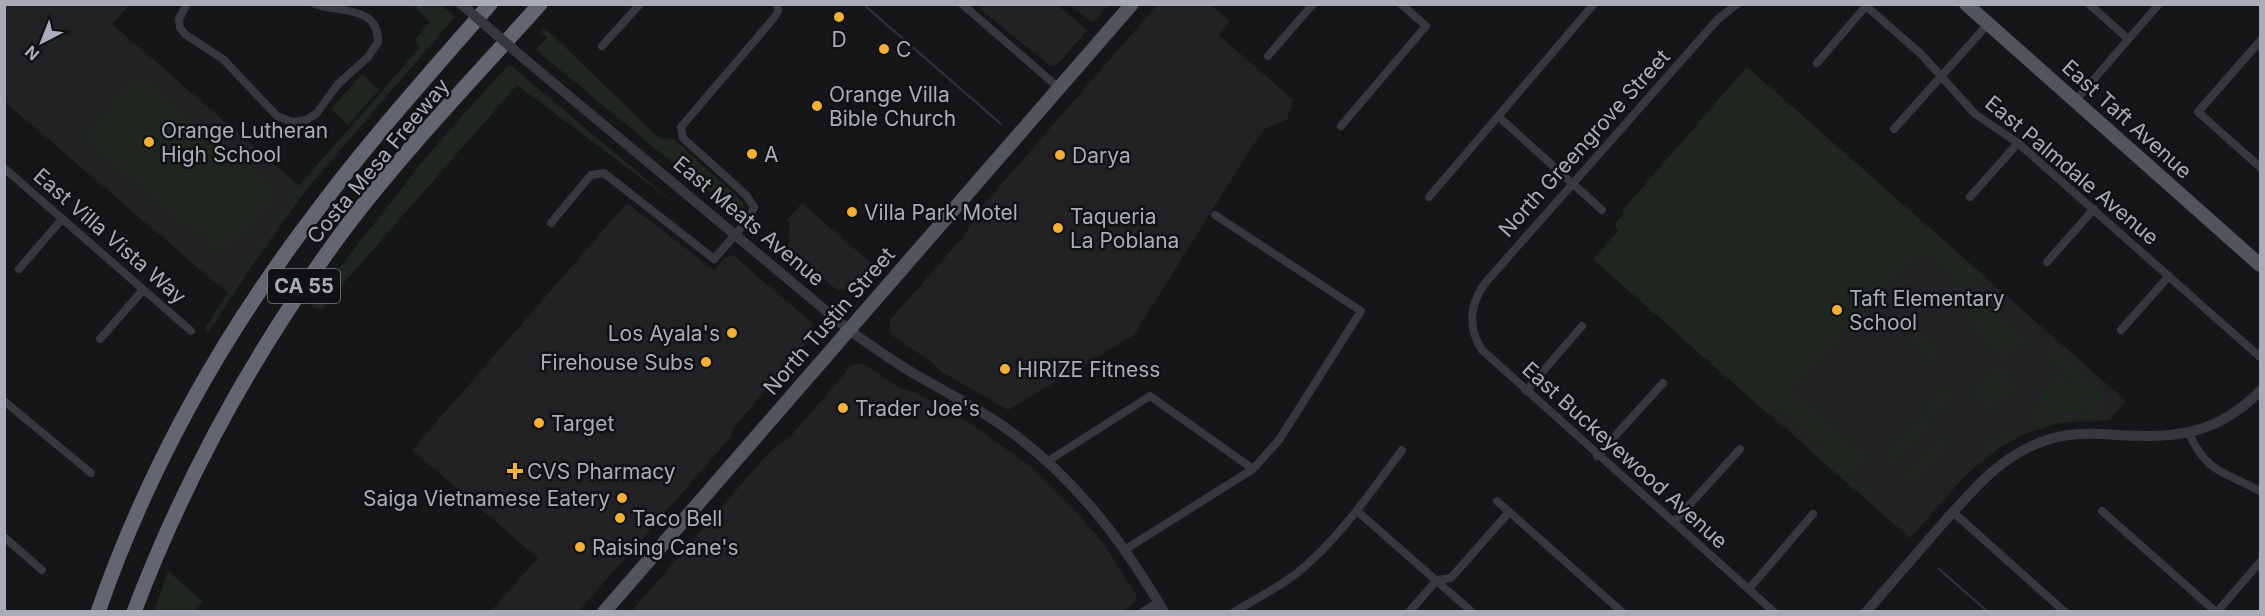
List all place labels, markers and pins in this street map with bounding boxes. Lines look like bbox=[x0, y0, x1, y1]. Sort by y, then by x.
marker: D bbox=[832, 10, 846, 24]
place label: D bbox=[831, 27, 847, 52]
place label: C bbox=[896, 37, 911, 62]
marker: C bbox=[877, 42, 891, 56]
place label: Orange Villa Bible Church bbox=[829, 82, 956, 131]
marker: Orange Villa Bible Church bbox=[810, 99, 824, 113]
place label: Orange Lutheran High School bbox=[161, 118, 328, 167]
marker: Orange Lutheran High School bbox=[142, 135, 156, 149]
place label: A bbox=[764, 142, 779, 167]
place label: Darya bbox=[1072, 143, 1131, 168]
marker: A bbox=[745, 147, 759, 161]
marker: Darya bbox=[1053, 148, 1067, 162]
place label: Villa Park Motel bbox=[864, 200, 1018, 225]
place label: Taqueria La Poblana bbox=[1070, 204, 1179, 253]
marker: Villa Park Motel bbox=[845, 205, 859, 219]
marker: Taqueria La Poblana bbox=[1051, 221, 1065, 235]
place label: Taft Elementary School bbox=[1849, 286, 2005, 335]
marker: Taft Elementary School bbox=[1830, 303, 1844, 317]
place label: Los Ayala's bbox=[608, 321, 720, 346]
marker: Los Ayala's bbox=[725, 326, 739, 340]
place label: Firehouse Subs bbox=[540, 350, 694, 375]
marker: Firehouse Subs bbox=[699, 355, 713, 369]
place label: HIRIZE Fitness bbox=[1017, 357, 1160, 382]
marker: HIRIZE Fitness bbox=[998, 362, 1012, 376]
place label: Trader Joe's bbox=[855, 396, 980, 421]
marker: Trader Joe's bbox=[836, 401, 850, 415]
place label: Target bbox=[551, 411, 614, 436]
marker: Target bbox=[532, 416, 546, 430]
place label: CVS Pharmacy bbox=[527, 459, 676, 484]
marker: CVS Pharmacy bbox=[508, 464, 522, 478]
place label: Saiga Vietnamese Eatery bbox=[363, 486, 610, 511]
marker: Saiga Vietnamese Eatery bbox=[615, 491, 629, 505]
place label: Taco Bell bbox=[632, 506, 722, 531]
marker: Taco Bell bbox=[613, 511, 627, 525]
place label: Raising Cane's bbox=[592, 535, 739, 560]
marker: Raising Cane's bbox=[573, 540, 587, 554]

